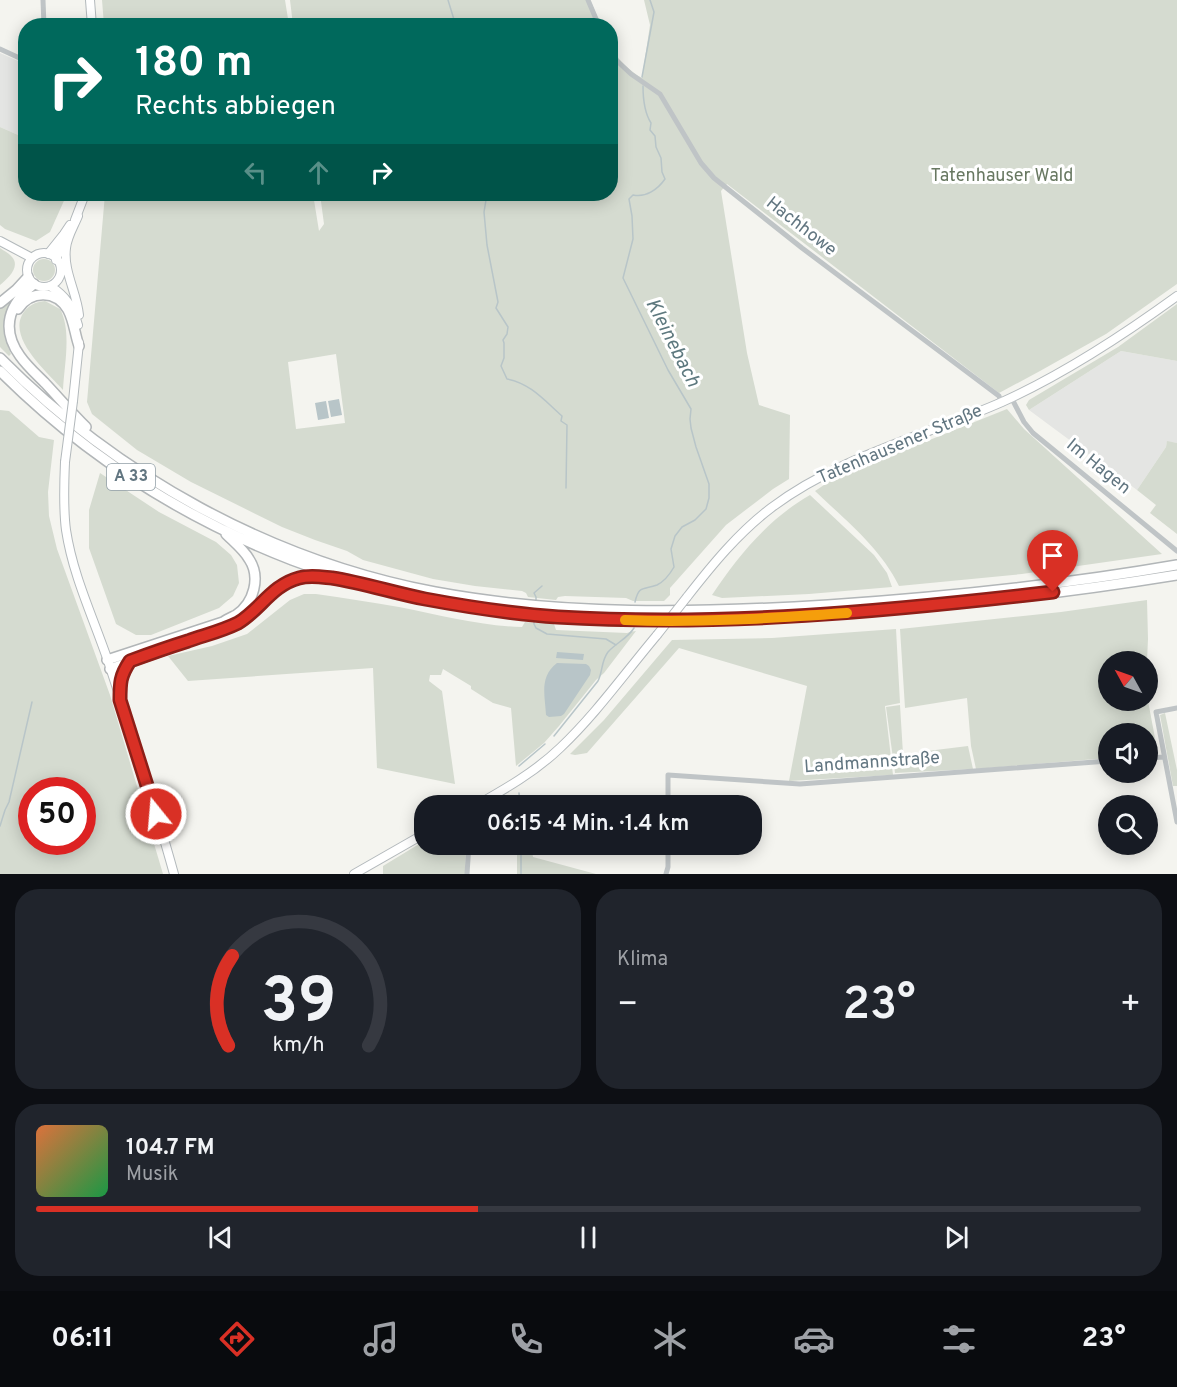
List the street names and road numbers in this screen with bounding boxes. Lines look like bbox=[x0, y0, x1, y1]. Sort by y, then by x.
street label: Hachhowe bbox=[761, 192, 841, 262]
street label: Tatenhausener Straße bbox=[814, 400, 986, 490]
street label: Im Hagen bbox=[1061, 434, 1135, 500]
road number: A 33 bbox=[107, 464, 155, 490]
street label: Landmannstraße bbox=[803, 747, 941, 779]

